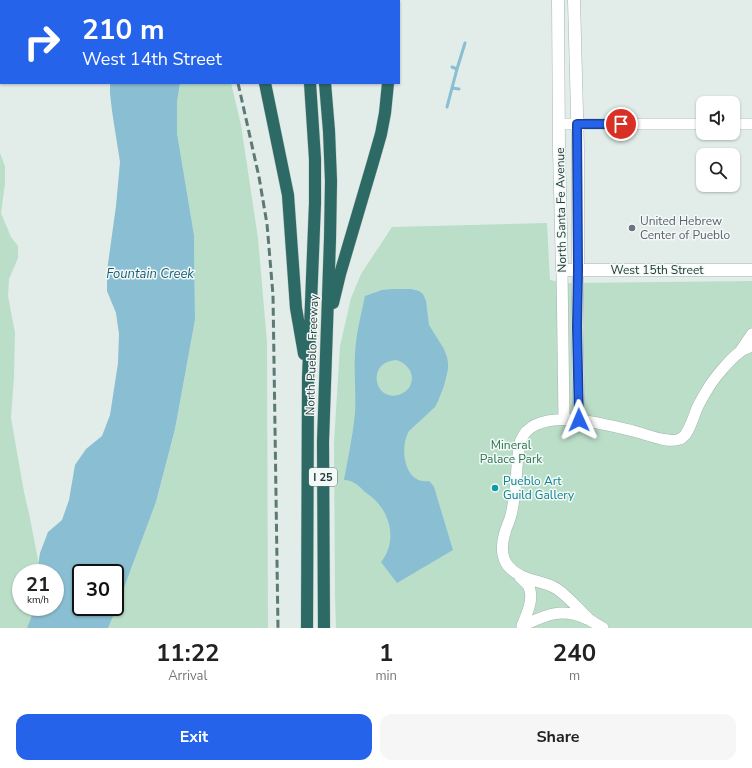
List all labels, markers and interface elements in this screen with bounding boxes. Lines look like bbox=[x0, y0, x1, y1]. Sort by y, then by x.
text: 210 m bbox=[82, 11, 165, 49]
icon: right bbox=[16, 16, 68, 68]
text: West 14th Street bbox=[82, 47, 222, 71]
map controls bbox=[696, 96, 740, 192]
button: sound bbox=[696, 96, 740, 140]
pin bbox=[604, 107, 638, 141]
icon: arrive bbox=[610, 113, 632, 135]
street label: North Santa Fe Avenue bbox=[552, 147, 570, 273]
button: search bbox=[696, 148, 740, 192]
place label: United Hebrew Center of Pueblo bbox=[640, 213, 731, 243]
marker: United Hebrew Center of Pueblo bbox=[627, 223, 637, 233]
street label: West 15th Street bbox=[610, 262, 704, 278]
water label: Fountain Creek bbox=[106, 265, 194, 283]
street label: North Pueblo Freeway bbox=[302, 293, 322, 416]
position arrow bbox=[558, 399, 600, 441]
park label: Mineral Palace Park bbox=[480, 437, 543, 467]
road number: I 25 bbox=[309, 468, 337, 486]
place label: Pueblo Art Guild Gallery bbox=[503, 473, 575, 503]
marker: Pueblo Art Guild Gallery bbox=[490, 483, 500, 493]
speed limit sign: 30 bbox=[72, 564, 124, 616]
text: 21 bbox=[26, 571, 50, 598]
text: km/h bbox=[27, 593, 49, 607]
text: 11:22 bbox=[156, 637, 219, 669]
text: 1 bbox=[379, 637, 393, 669]
text: 240 bbox=[553, 637, 596, 669]
text: Arrival bbox=[168, 667, 207, 685]
text: min bbox=[375, 667, 397, 685]
text: m bbox=[569, 667, 580, 685]
button: Exit bbox=[16, 714, 372, 760]
button: Share bbox=[380, 714, 736, 760]

